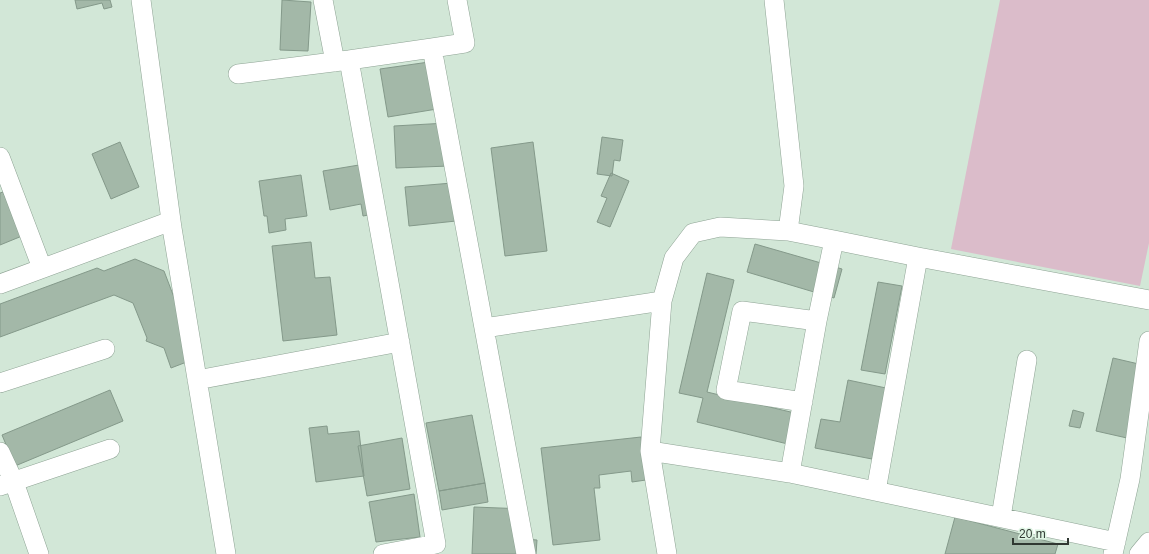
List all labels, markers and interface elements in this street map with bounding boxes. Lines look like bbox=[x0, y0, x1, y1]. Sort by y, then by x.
scale bar bbox=[1013, 520, 1068, 546]
text: 20 m bbox=[1019, 527, 1046, 541]

